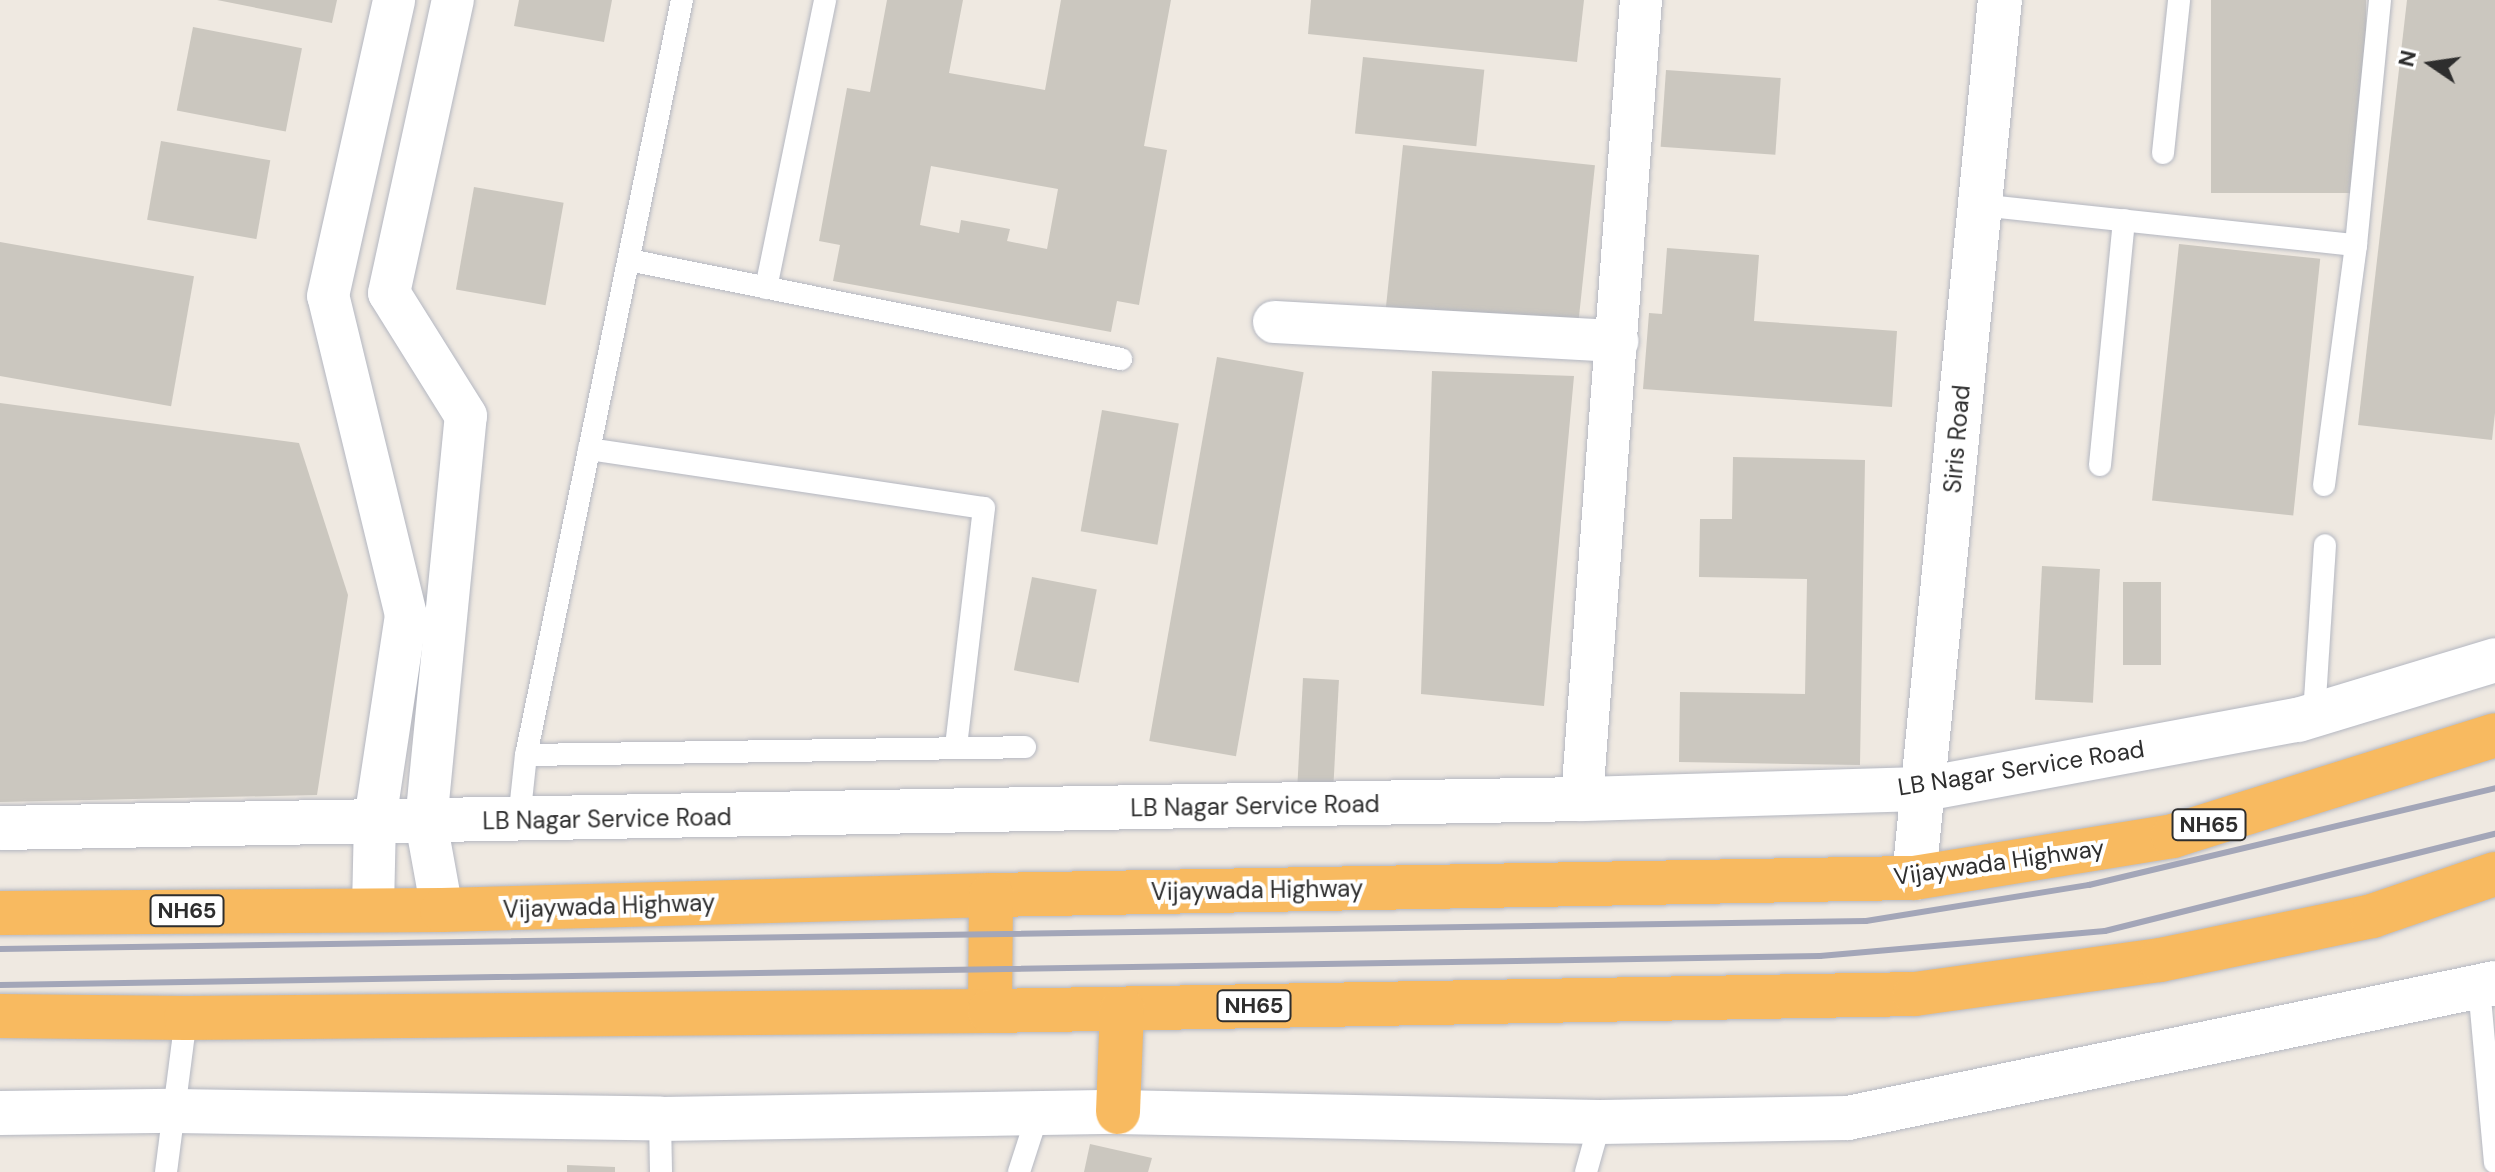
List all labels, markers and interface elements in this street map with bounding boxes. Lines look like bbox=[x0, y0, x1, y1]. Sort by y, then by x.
north arrow bbox=[2391, 24, 2471, 104]
text: N bbox=[2391, 47, 2423, 70]
street label: Siris Road bbox=[1938, 384, 1976, 494]
street label: LB Nagar Service Road bbox=[1896, 734, 2146, 802]
street label: LB Nagar Service Road bbox=[1130, 789, 1380, 823]
street label: LB Nagar Service Road bbox=[482, 802, 732, 836]
road number: NH65 bbox=[2171, 807, 2247, 843]
street label: Vijaywada Highway bbox=[1892, 833, 2106, 891]
street label: Vijaywada Highway bbox=[1151, 874, 1363, 906]
street label: Vijaywada Highway bbox=[502, 888, 716, 924]
road number: NH65 bbox=[149, 893, 225, 929]
road number: NH65 bbox=[1216, 988, 1292, 1024]

